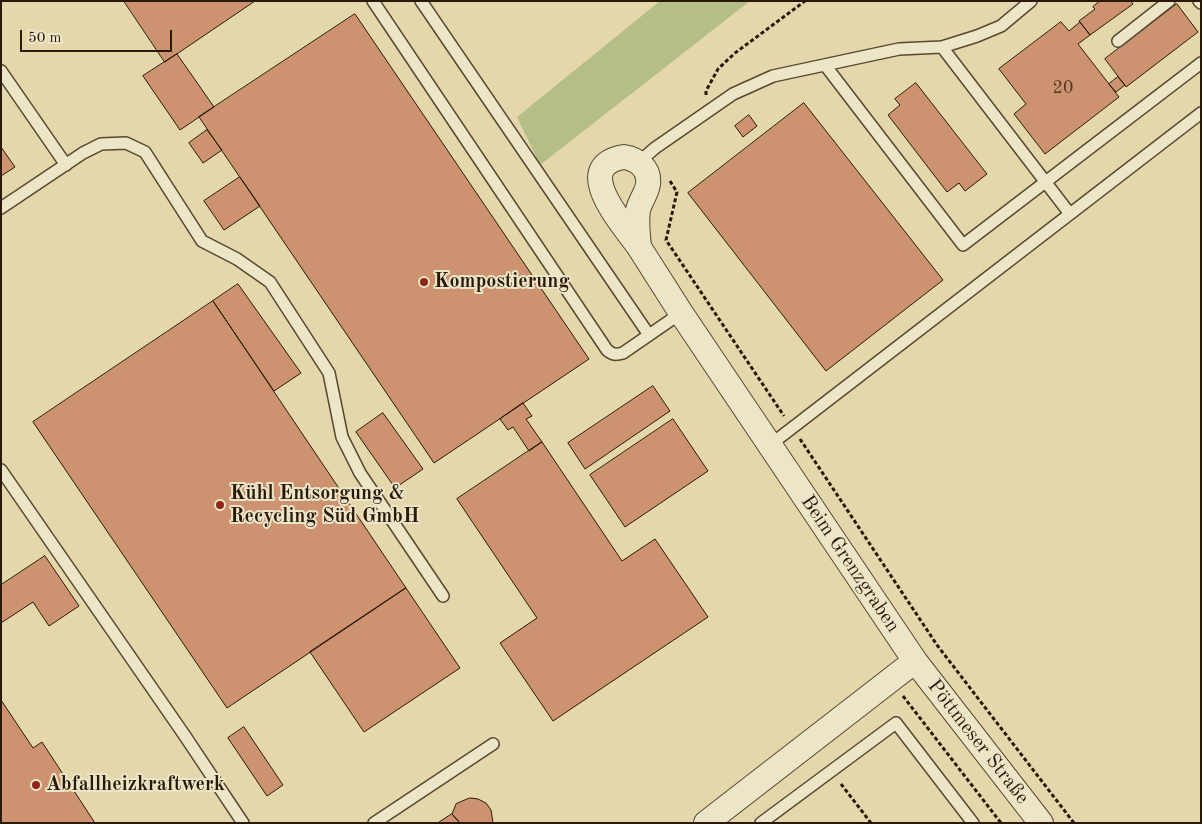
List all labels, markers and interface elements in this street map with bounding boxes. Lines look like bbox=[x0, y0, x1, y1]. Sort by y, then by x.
scale bar bbox=[22, 20, 175, 52]
text: 50 m bbox=[28, 31, 62, 46]
house number: 20 bbox=[1053, 77, 1073, 99]
place label: Kompostierung bbox=[434, 270, 570, 294]
marker: Kompostierung bbox=[418, 276, 430, 288]
place label: Kühl Entsorgung & Recycling Süd GmbH bbox=[230, 482, 419, 529]
street label: Beim Grenzgraben bbox=[795, 491, 905, 637]
marker: Kühl Entsorgung & Recycling Süd GmbH bbox=[214, 499, 226, 511]
street label: Pöttmeser Straße bbox=[922, 675, 1034, 809]
place label: Abfallheizkraftwerk bbox=[46, 773, 225, 797]
marker: Abfallheizkraftwerk bbox=[30, 779, 42, 791]

